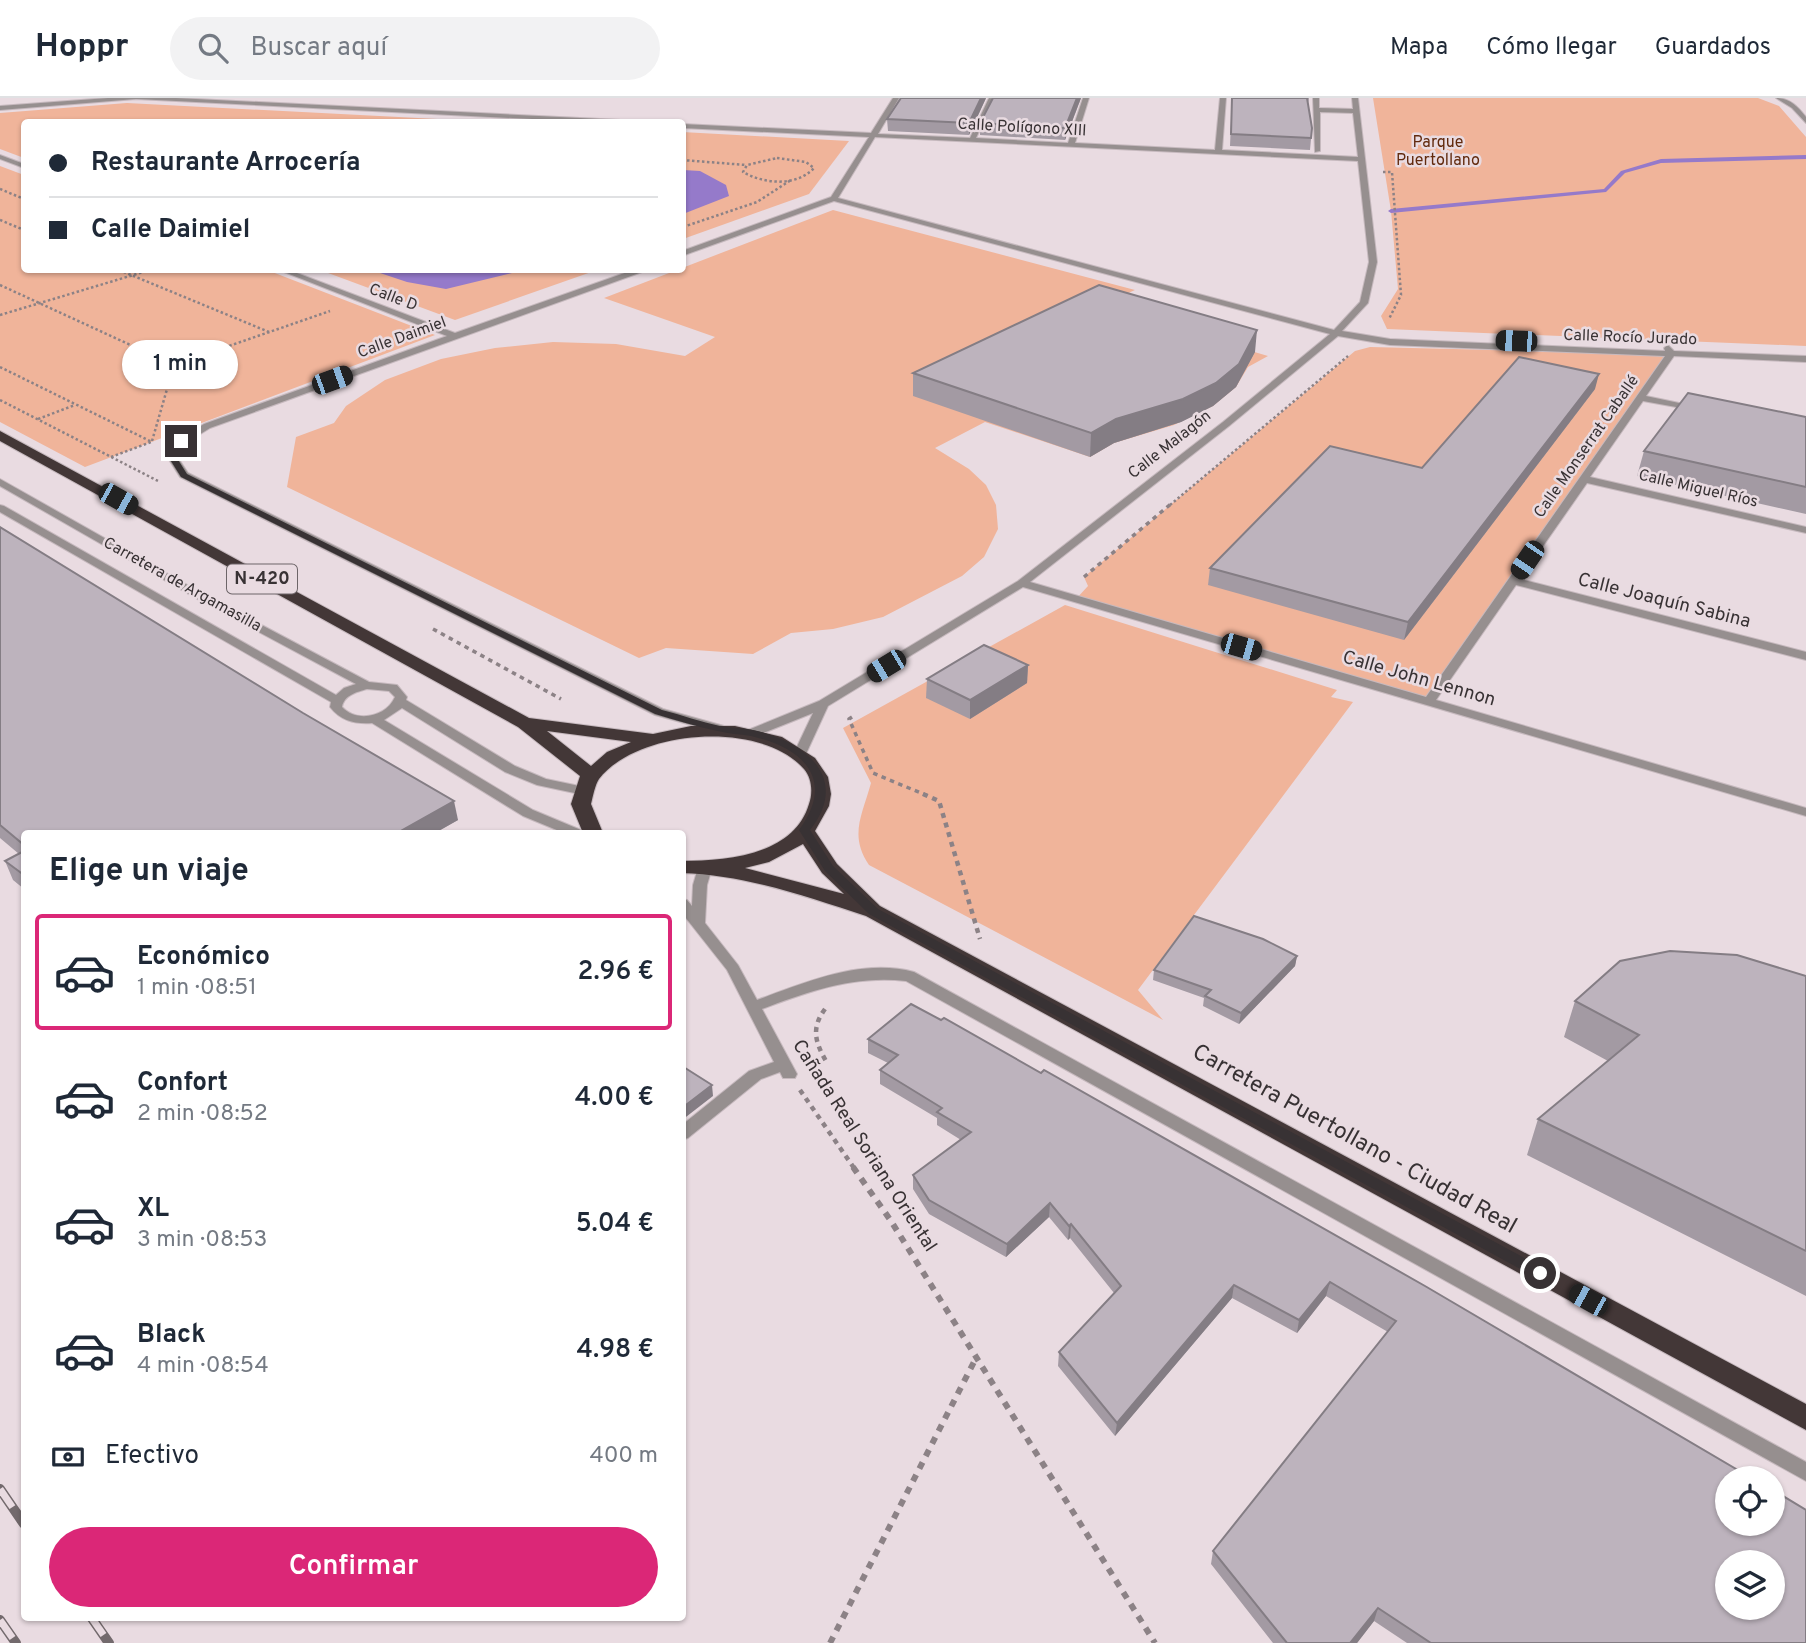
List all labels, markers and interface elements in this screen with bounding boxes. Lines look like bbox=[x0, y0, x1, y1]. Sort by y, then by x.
search box bbox=[170, 17, 660, 80]
text: Hoppr bbox=[35, 27, 128, 69]
icon: search bbox=[194, 29, 232, 67]
text: Buscar aquí bbox=[250, 32, 387, 65]
text: Mapa bbox=[1390, 33, 1448, 63]
text: Cómo llegar bbox=[1486, 33, 1617, 63]
text: Guardados bbox=[1655, 33, 1771, 63]
street label: Calle Polígono XIII bbox=[957, 115, 1087, 141]
park label: Parque Puertollano bbox=[1396, 133, 1480, 171]
text: Restaurante Arrocería bbox=[91, 147, 360, 180]
text: Calle Daimiel bbox=[91, 214, 250, 247]
street label: Calle D bbox=[366, 280, 420, 316]
street label: Calle Daimiel bbox=[355, 313, 449, 363]
street label: Calle Rocío Jurado bbox=[1563, 326, 1697, 350]
car bbox=[1495, 330, 1538, 352]
callout: 1 min bbox=[123, 340, 239, 388]
text: 1 min bbox=[153, 350, 207, 379]
car bbox=[309, 363, 356, 397]
street label: Calle Monserrat Caballé bbox=[1530, 372, 1644, 522]
street label: Calle Malagón bbox=[1124, 406, 1216, 484]
route end bbox=[165, 425, 197, 457]
street label: Calle Miguel Ríos bbox=[1636, 466, 1760, 512]
car bbox=[95, 480, 142, 518]
street label: Carretera de Argamasilla bbox=[99, 533, 265, 637]
car bbox=[1507, 537, 1548, 583]
road number: N-420 bbox=[227, 564, 297, 593]
street label: Calle Joaquín Sabina bbox=[1575, 568, 1753, 634]
car bbox=[1218, 631, 1265, 663]
car bbox=[863, 646, 910, 686]
street label: Calle John Lennon bbox=[1340, 646, 1498, 712]
text: Elige un viaje bbox=[49, 852, 249, 892]
icon: car bbox=[53, 941, 116, 1004]
text: Económico bbox=[137, 941, 270, 974]
text: 2.96 € bbox=[578, 956, 654, 989]
text: 1 min · 08:51 bbox=[137, 974, 257, 1003]
street label: Cañada Real Soriana Oriental bbox=[786, 1035, 942, 1257]
street label: Carretera Puertollano - Ciudad Real bbox=[1187, 1038, 1521, 1242]
icon: car bbox=[53, 1067, 116, 1130]
text: Confort bbox=[137, 1067, 228, 1100]
text: 4.00 € bbox=[575, 1082, 654, 1115]
text: 2 min · 08:52 bbox=[137, 1100, 268, 1129]
icon: car bbox=[53, 1193, 116, 1256]
text: XL bbox=[137, 1193, 169, 1226]
text: 5.04 € bbox=[576, 1208, 654, 1241]
text: 3 min · 08:53 bbox=[137, 1226, 267, 1255]
route start bbox=[1524, 1257, 1556, 1289]
car bbox=[1565, 1281, 1612, 1319]
icon: car bbox=[53, 1319, 116, 1382]
text: Black bbox=[137, 1319, 206, 1352]
text: 4.98 € bbox=[577, 1334, 654, 1367]
text: 4 min · 08:54 bbox=[137, 1352, 269, 1381]
icon: cash bbox=[49, 1438, 87, 1476]
text: Efectivo bbox=[105, 1440, 199, 1473]
text: 400 m bbox=[589, 1442, 658, 1471]
map controls bbox=[1715, 1466, 1785, 1620]
button: locate bbox=[1715, 1466, 1785, 1536]
button: Confirmar bbox=[49, 1527, 658, 1607]
button: layers bbox=[1715, 1550, 1785, 1620]

